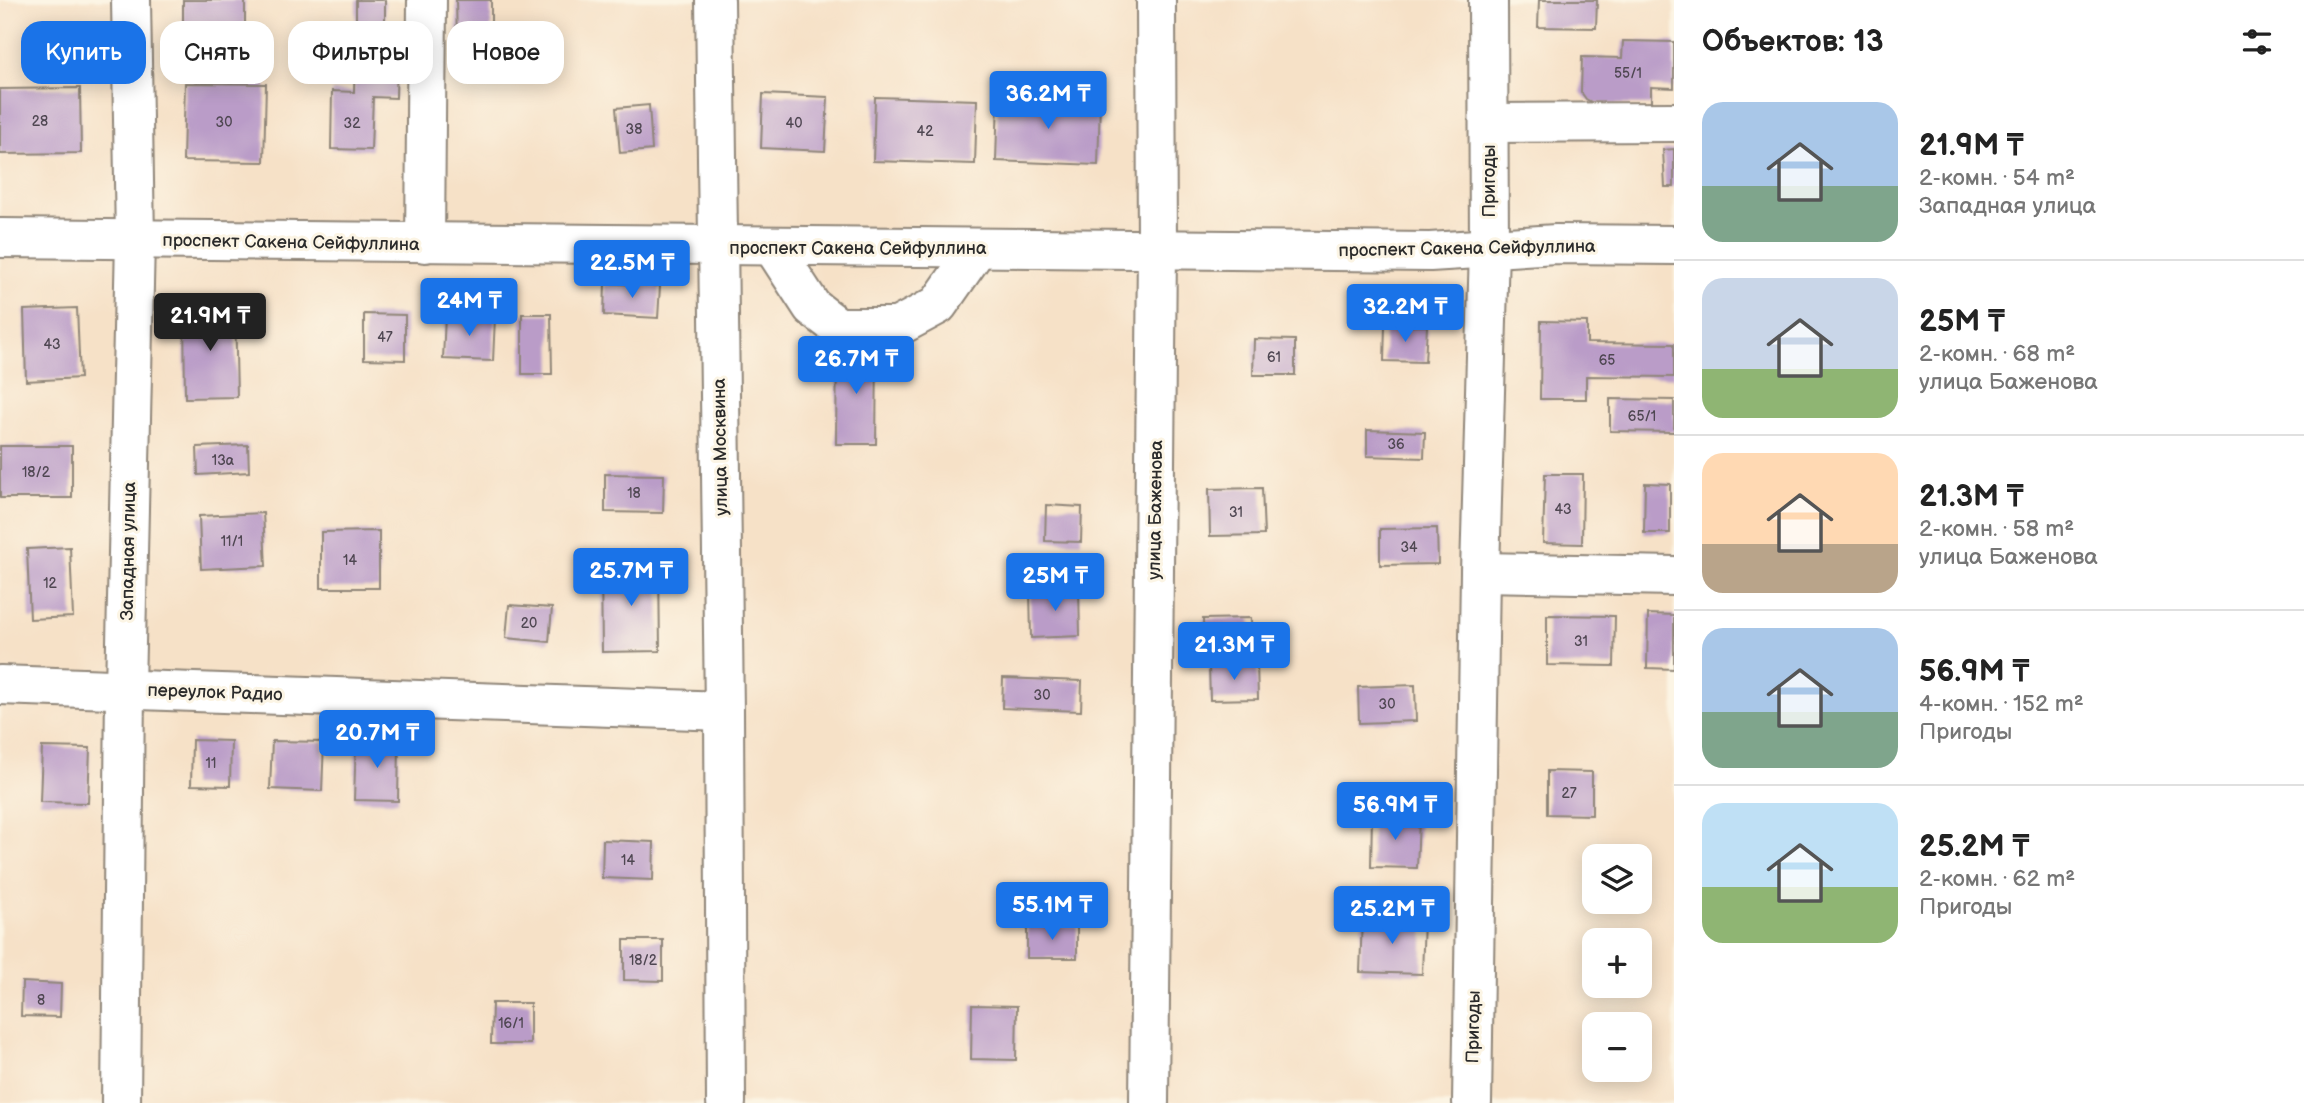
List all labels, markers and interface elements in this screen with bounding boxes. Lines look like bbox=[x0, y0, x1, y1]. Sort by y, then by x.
chip: Купить bbox=[21, 21, 146, 84]
chip: Снять bbox=[160, 21, 274, 84]
chip: Фильтры bbox=[288, 21, 433, 84]
chip: Новое bbox=[447, 21, 564, 84]
icon: filters bbox=[2238, 23, 2276, 61]
text: Объектов: 13 bbox=[1702, 24, 1883, 60]
house number: 55/1 bbox=[1614, 65, 1642, 82]
pin: 36.2M ₸ bbox=[983, 72, 1113, 131]
text: 36.2M ₸ bbox=[1006, 80, 1090, 108]
house number: 28 bbox=[32, 113, 48, 130]
house number: 30 bbox=[216, 114, 232, 131]
house number: 32 bbox=[344, 115, 361, 132]
house number: 40 bbox=[786, 115, 802, 132]
house number: 38 bbox=[626, 121, 642, 138]
house number: 42 bbox=[917, 123, 934, 140]
text: 21.9M ₸ bbox=[1919, 128, 2024, 164]
icon: home bbox=[1758, 130, 1842, 214]
street label: Пригоды bbox=[1479, 144, 1500, 218]
text: 2-комн. · 54 m² bbox=[1919, 164, 2075, 192]
text: Западная улица bbox=[1919, 192, 2096, 220]
street label: проспект Сакена Сейфуллина bbox=[162, 230, 420, 255]
street label: проспект Сакена Сейфуллина bbox=[1338, 236, 1596, 261]
street label: проспект Сакена Сейфуллина bbox=[729, 238, 987, 259]
pin: 22.5M ₸ bbox=[567, 240, 697, 300]
text: 22.5M ₸ bbox=[590, 249, 674, 277]
pin: 24M ₸ bbox=[420, 278, 518, 338]
pin: 32.2M ₸ bbox=[1340, 284, 1470, 344]
text: 24M ₸ bbox=[436, 287, 502, 315]
text: 32.2M ₸ bbox=[1363, 293, 1447, 321]
pin: 21.9M ₸ bbox=[145, 294, 275, 353]
text: 21.9M ₸ bbox=[170, 302, 250, 330]
text: 25M ₸ bbox=[1919, 304, 2005, 340]
icon: home bbox=[1758, 306, 1842, 390]
house number: 47 bbox=[377, 329, 393, 346]
house number: 43 bbox=[43, 336, 61, 353]
pin: 26.7M ₸ bbox=[791, 336, 921, 396]
text: 2-комн. · 68 m² bbox=[1919, 340, 2075, 368]
text: 26.7M ₸ bbox=[814, 345, 898, 373]
house number: 61 bbox=[1267, 349, 1281, 366]
house number: 65 bbox=[1599, 352, 1615, 369]
text: улица Баженова bbox=[1919, 368, 2098, 396]
street label: улица Москвина bbox=[709, 378, 732, 516]
house number: 65/1 bbox=[1628, 408, 1656, 425]
house number: 36 bbox=[1387, 436, 1405, 453]
street label: улица Баженова bbox=[1144, 439, 1167, 580]
house number: 13а bbox=[212, 452, 235, 469]
house number: 18/2 bbox=[22, 464, 51, 481]
text: 21.3M ₸ bbox=[1919, 479, 2023, 515]
street label: Западная улица bbox=[117, 481, 140, 621]
icon: home bbox=[1758, 481, 1842, 565]
house number: 18 bbox=[627, 485, 641, 502]
house number: 43 bbox=[1554, 501, 1572, 518]
house number: 31 bbox=[1229, 504, 1243, 521]
text: 2-комн. · 58 m² bbox=[1919, 515, 2074, 543]
house number: 11/1 bbox=[221, 533, 243, 550]
house number: 34 bbox=[1400, 539, 1418, 556]
text: улица Баженова bbox=[1919, 543, 2098, 571]
pin: 25.7M ₸ bbox=[566, 548, 696, 608]
house number: 14 bbox=[343, 552, 357, 569]
pin: 25M ₸ bbox=[1006, 554, 1104, 613]
text: 25.7M ₸ bbox=[589, 557, 673, 585]
text: 25M ₸ bbox=[1022, 562, 1088, 590]
house number: 12 bbox=[43, 575, 58, 592]
house number: 20 bbox=[521, 615, 537, 632]
pin: 21.3M ₸ bbox=[1169, 622, 1299, 682]
text: 21.3M ₸ bbox=[1194, 631, 1274, 659]
house number: 31 bbox=[1574, 633, 1588, 650]
text: 56.9M ₸ bbox=[1919, 654, 2029, 690]
icon: home bbox=[1758, 656, 1842, 740]
street label: переулок Радио bbox=[147, 680, 283, 705]
house number: 30 bbox=[1034, 687, 1050, 704]
text: 4-комн. · 152 m² bbox=[1919, 690, 2084, 718]
house number: 30 bbox=[1379, 696, 1395, 713]
pin: 20.7M ₸ bbox=[312, 710, 442, 770]
text: Пригоды bbox=[1919, 718, 2012, 746]
text: 20.7M ₸ bbox=[335, 719, 419, 747]
house number: 11 bbox=[206, 755, 216, 772]
pin: 56.9M ₸ bbox=[1330, 782, 1460, 842]
house number: 27 bbox=[1561, 785, 1577, 802]
text: 56.9M ₸ bbox=[1353, 791, 1437, 819]
text: 25.2M ₸ bbox=[1919, 829, 2029, 865]
icon: home bbox=[1758, 831, 1842, 915]
map controls bbox=[1582, 844, 1652, 1082]
button: layers bbox=[1582, 844, 1652, 914]
house number: 14 bbox=[621, 852, 635, 869]
text: 2-комн. · 62 m² bbox=[1919, 865, 2075, 893]
pin: 55.1M ₸ bbox=[987, 883, 1117, 942]
pin: 25.2M ₸ bbox=[1327, 886, 1457, 946]
text: 55.1M ₸ bbox=[1012, 891, 1092, 919]
text: Пригоды bbox=[1919, 893, 2012, 921]
text: 25.2M ₸ bbox=[1350, 895, 1434, 923]
button: + bbox=[1582, 928, 1652, 998]
house number: 18/2 bbox=[629, 952, 658, 969]
street label: Пригоды bbox=[1462, 990, 1485, 1064]
house number: 8 bbox=[37, 992, 45, 1009]
button: − bbox=[1582, 1012, 1652, 1082]
house number: 16/1 bbox=[498, 1015, 524, 1032]

